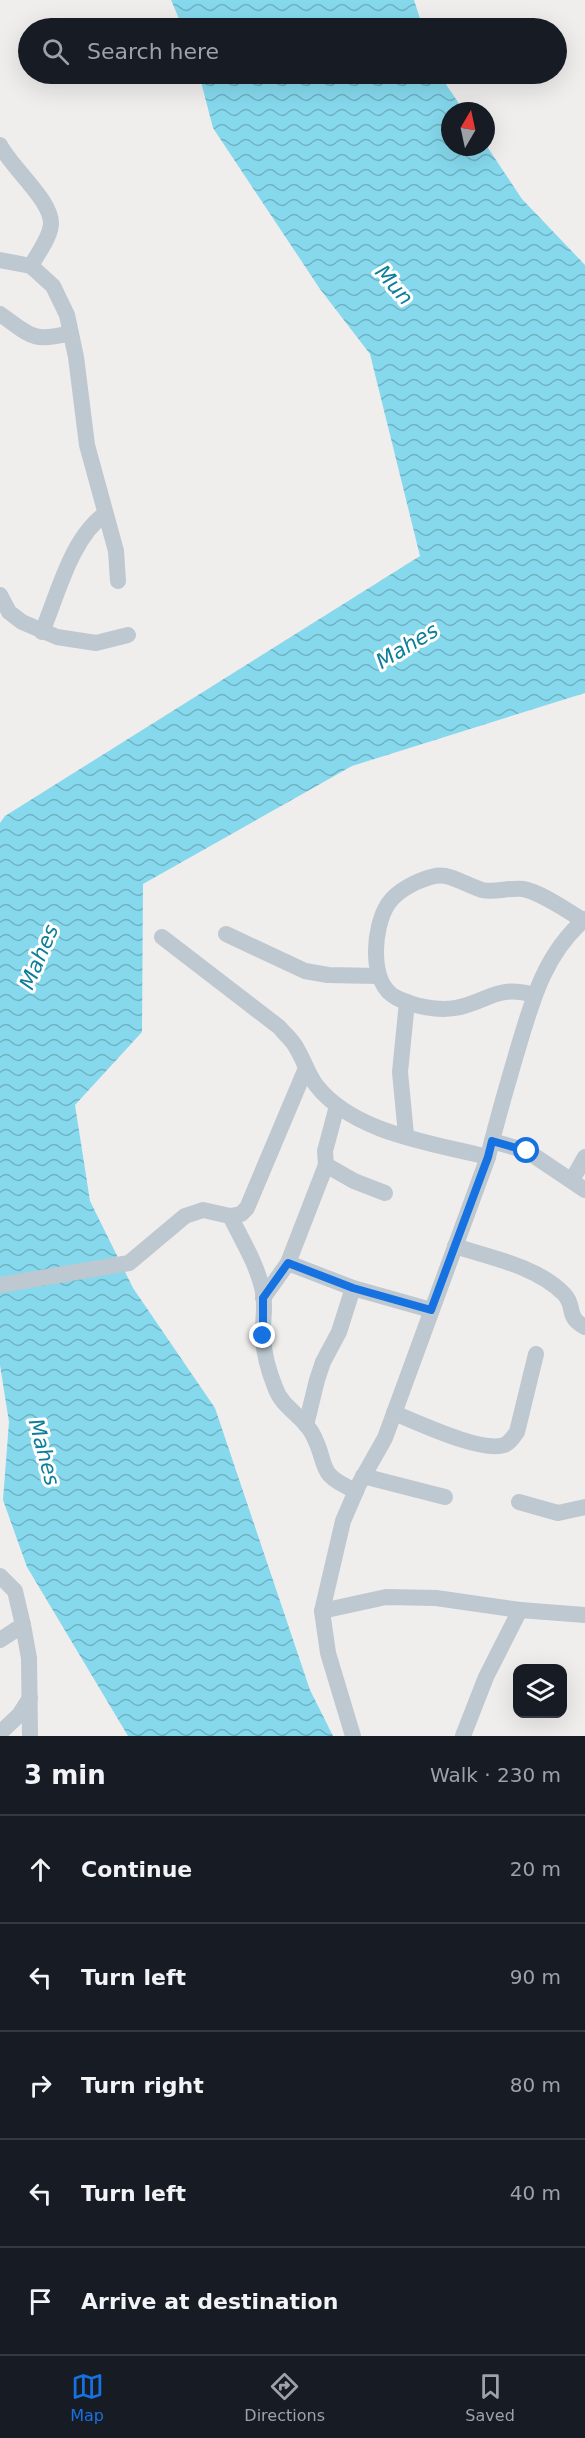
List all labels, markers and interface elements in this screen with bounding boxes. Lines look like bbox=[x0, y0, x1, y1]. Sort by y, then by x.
search box bbox=[18, 18, 567, 84]
icon: search bbox=[39, 35, 72, 68]
text: Search here bbox=[87, 39, 219, 64]
north arrow bbox=[441, 102, 495, 156]
water label: Mun bbox=[370, 260, 418, 310]
water label: Mahes bbox=[372, 618, 442, 674]
water label: Mahes bbox=[15, 921, 63, 993]
route start bbox=[513, 1137, 539, 1163]
route end bbox=[249, 1322, 275, 1348]
water label: Mahes bbox=[24, 1416, 64, 1488]
map controls bbox=[513, 1664, 567, 1718]
button: layers bbox=[513, 1664, 567, 1718]
text: 3 min bbox=[24, 1760, 106, 1790]
text: Walk · 230 m bbox=[430, 1763, 561, 1787]
icon: ahead bbox=[24, 1853, 57, 1886]
text: Continue bbox=[81, 1857, 192, 1882]
text: 20 m bbox=[510, 1857, 561, 1881]
icon: left bbox=[24, 1961, 57, 1994]
text: Turn left bbox=[81, 1965, 186, 1990]
text: 90 m bbox=[510, 1965, 561, 1989]
icon: right bbox=[24, 2069, 57, 2102]
text: Turn right bbox=[81, 2073, 204, 2098]
text: 80 m bbox=[510, 2073, 561, 2097]
icon: left bbox=[24, 2177, 57, 2210]
text: Turn left bbox=[81, 2181, 186, 2206]
text: 40 m bbox=[510, 2181, 561, 2205]
icon: arrive bbox=[24, 2285, 57, 2318]
text: Arrive at destination bbox=[81, 2289, 338, 2314]
tab: Map bbox=[70, 2370, 104, 2425]
tab: Directions bbox=[244, 2370, 325, 2425]
tab: Saved bbox=[465, 2370, 515, 2425]

